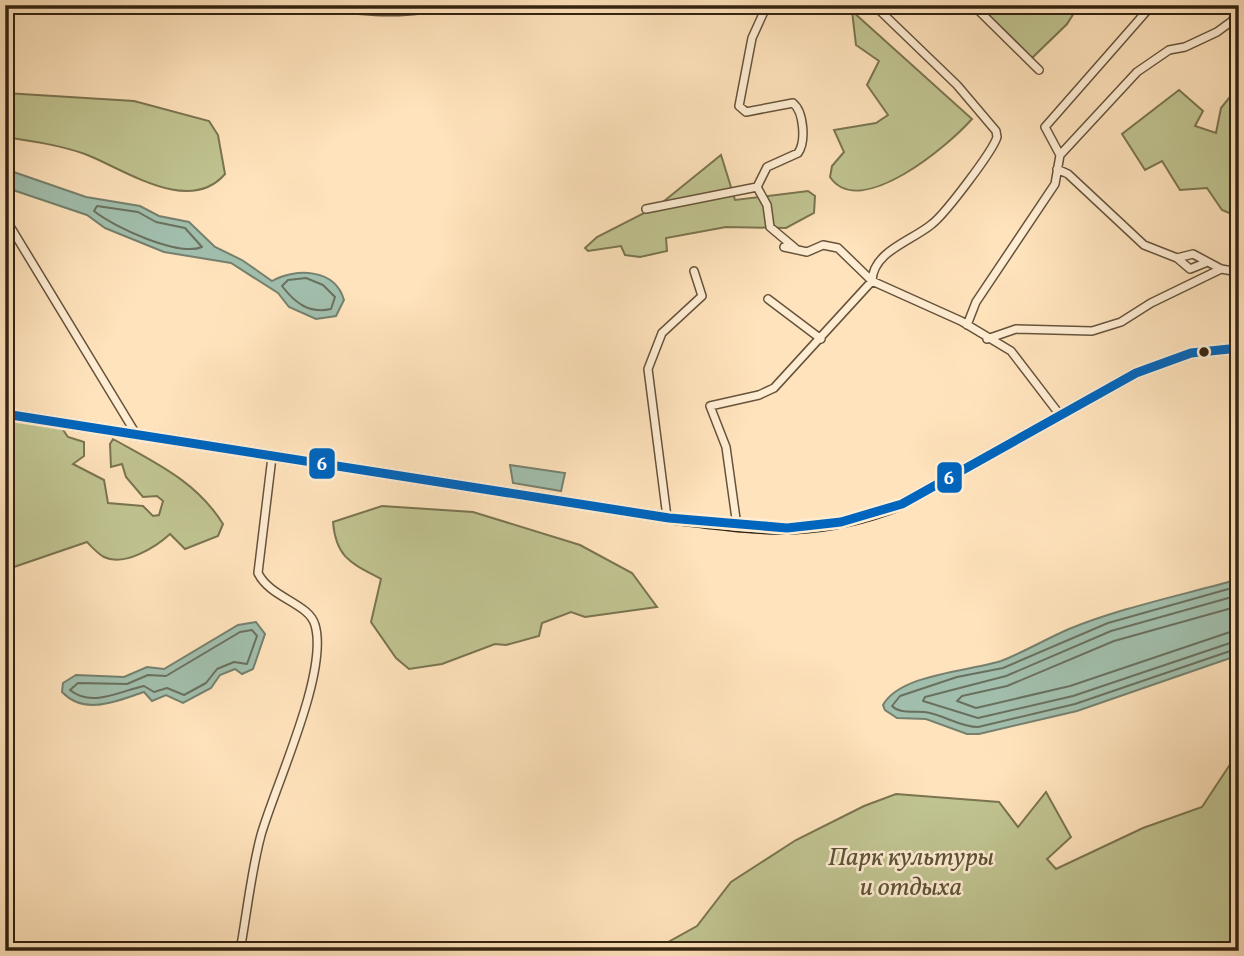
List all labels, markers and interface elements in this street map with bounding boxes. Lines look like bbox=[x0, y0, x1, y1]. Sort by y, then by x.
unlabelled marker bbox=[1197, 345, 1211, 359]
line badge: 6 bbox=[308, 447, 336, 480]
text: 6 bbox=[317, 452, 327, 478]
line badge: 6 bbox=[936, 461, 963, 494]
text: 6 bbox=[944, 466, 954, 492]
park label: Парк культуры и отдыха bbox=[828, 840, 994, 906]

